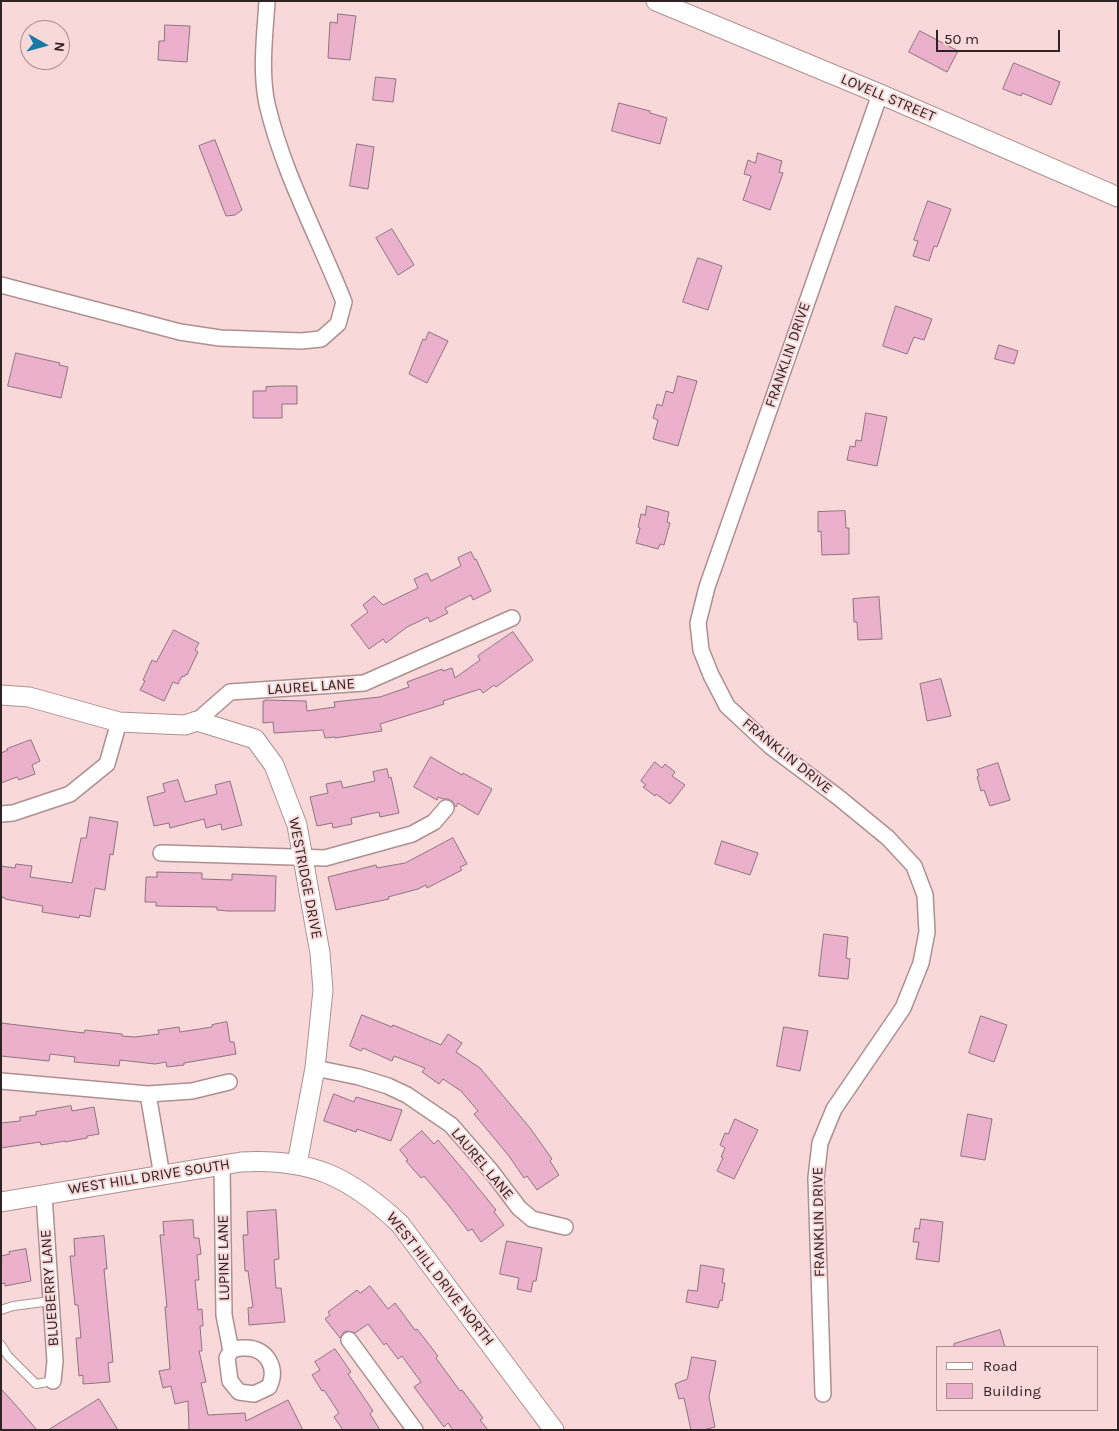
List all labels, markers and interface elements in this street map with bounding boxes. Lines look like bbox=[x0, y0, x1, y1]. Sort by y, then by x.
north arrow bbox=[20, 20, 70, 70]
scale bar bbox=[939, 20, 1063, 52]
text: 50 m bbox=[944, 30, 979, 48]
text: N bbox=[50, 41, 68, 53]
street label: LOVELL STREET bbox=[838, 70, 938, 126]
street label: FRANKLIN DRIVE bbox=[762, 300, 814, 410]
street label: LAUREL LANE bbox=[267, 675, 355, 699]
street label: FRANKLIN DRIVE bbox=[739, 714, 835, 798]
street label: WESTRIDGE DRIVE bbox=[284, 816, 326, 940]
street label: LAUREL LANE bbox=[447, 1125, 517, 1203]
street label: WEST HILL DRIVE SOUTH bbox=[67, 1155, 231, 1199]
street label: FRANKLIN DRIVE bbox=[809, 1167, 829, 1277]
street label: WEST HILL DRIVE NORTH bbox=[382, 1209, 498, 1349]
street label: LUPINE LANE bbox=[214, 1215, 234, 1301]
street label: BLUEBERRY LANE bbox=[37, 1229, 63, 1347]
legend bbox=[936, 1346, 1099, 1411]
text: Road bbox=[983, 1357, 1018, 1375]
text: Building bbox=[983, 1382, 1041, 1400]

